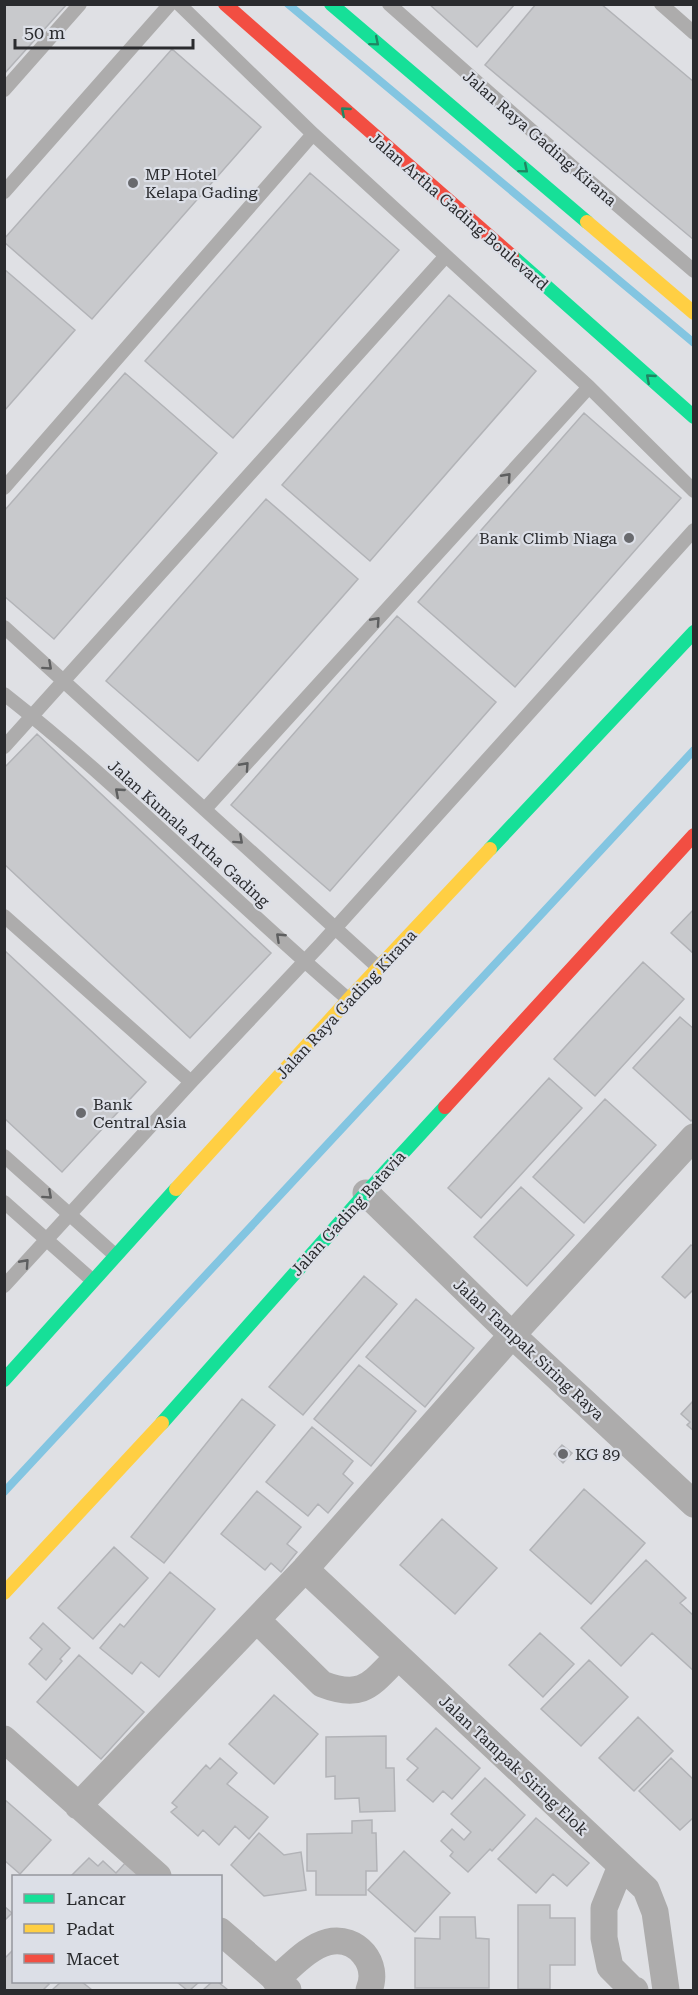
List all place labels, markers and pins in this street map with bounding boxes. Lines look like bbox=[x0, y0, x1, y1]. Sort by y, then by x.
place label: MP Hotel Kelapa Gading bbox=[145, 165, 258, 202]
marker: MP Hotel Kelapa Gading bbox=[126, 176, 140, 190]
place label: Bank Climb Niaga bbox=[479, 529, 617, 548]
marker: Bank Climb Niaga bbox=[622, 531, 636, 545]
place label: Bank Central Asia bbox=[93, 1095, 187, 1132]
marker: Bank Central Asia bbox=[74, 1106, 88, 1120]
place label: KG 89 bbox=[575, 1445, 620, 1464]
marker: KG 89 bbox=[556, 1447, 570, 1461]

